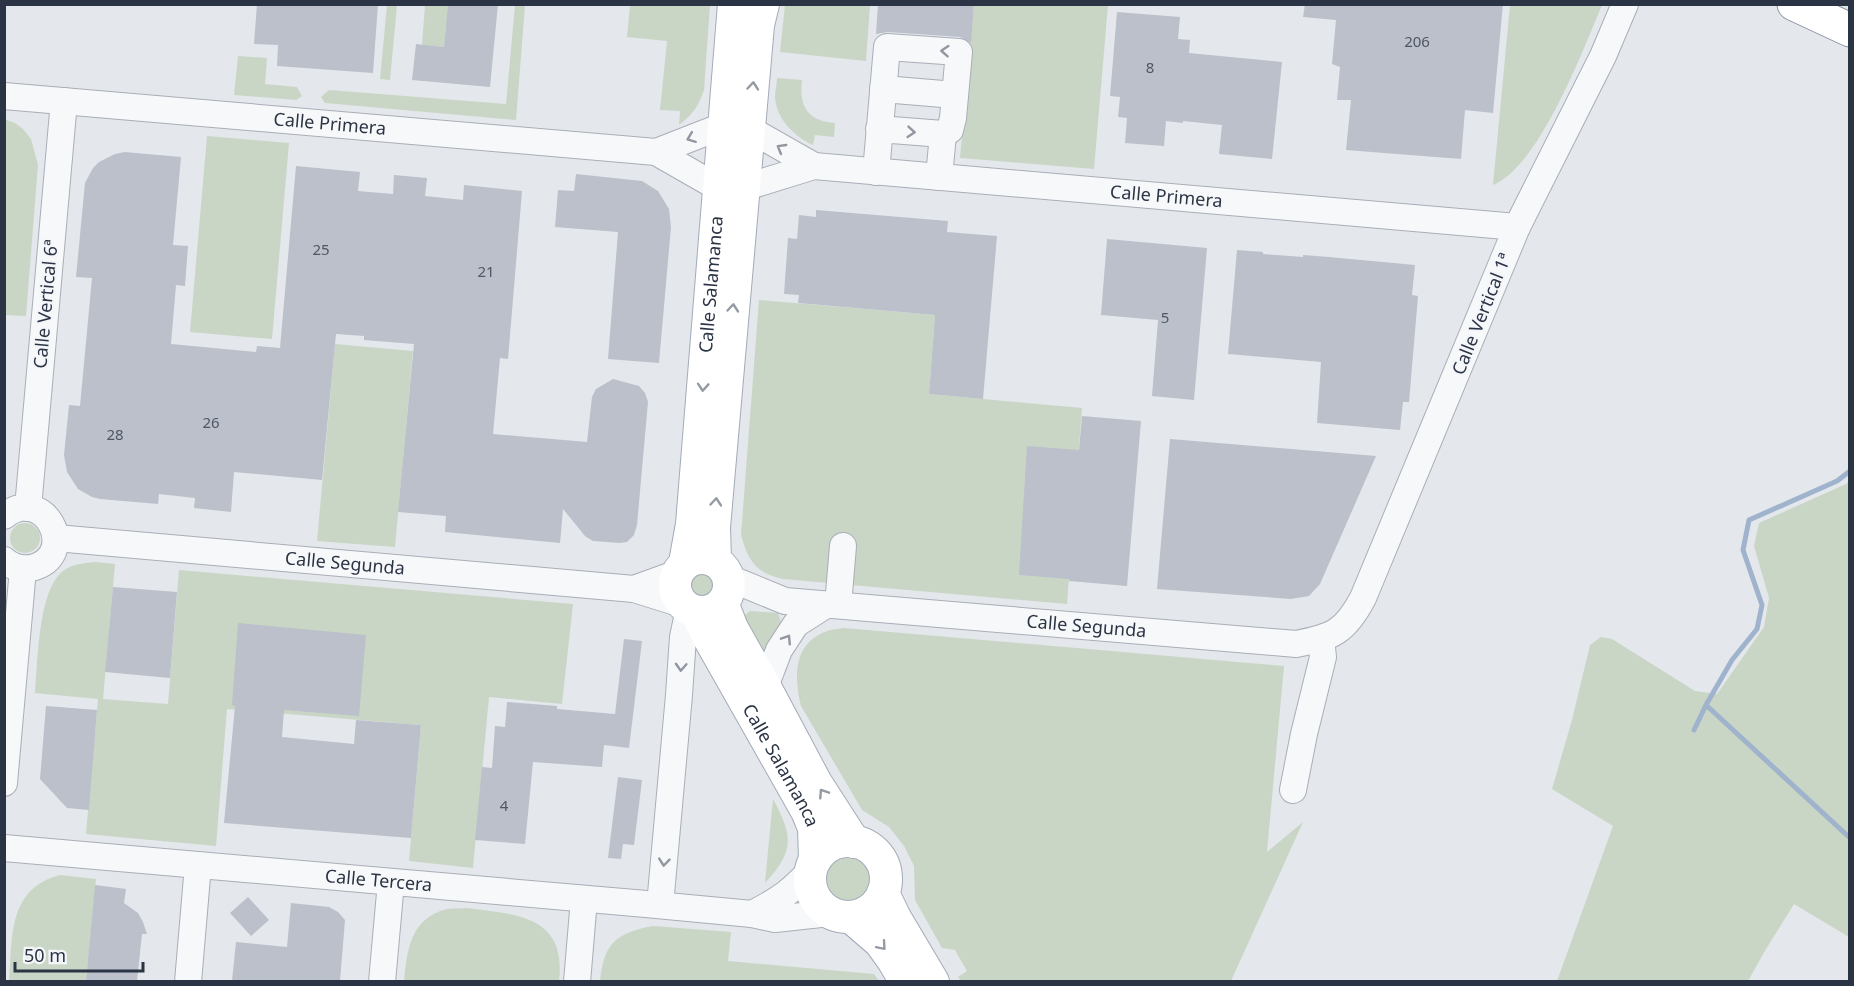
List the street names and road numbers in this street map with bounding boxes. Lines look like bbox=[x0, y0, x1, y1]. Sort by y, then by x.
street label: Calle Primera bbox=[273, 106, 387, 140]
street label: Calle Primera bbox=[1109, 179, 1224, 212]
street label: Calle Salamanca bbox=[693, 215, 728, 354]
street label: Calle Vertical 6ª bbox=[27, 238, 63, 369]
street label: Calle Vertical 1ª bbox=[1446, 249, 1516, 378]
street label: Calle Segunda bbox=[284, 545, 406, 580]
street label: Calle Segunda bbox=[1026, 608, 1147, 642]
street label: Calle Salamanca bbox=[738, 699, 825, 830]
street label: Calle Tercera bbox=[324, 863, 433, 896]

